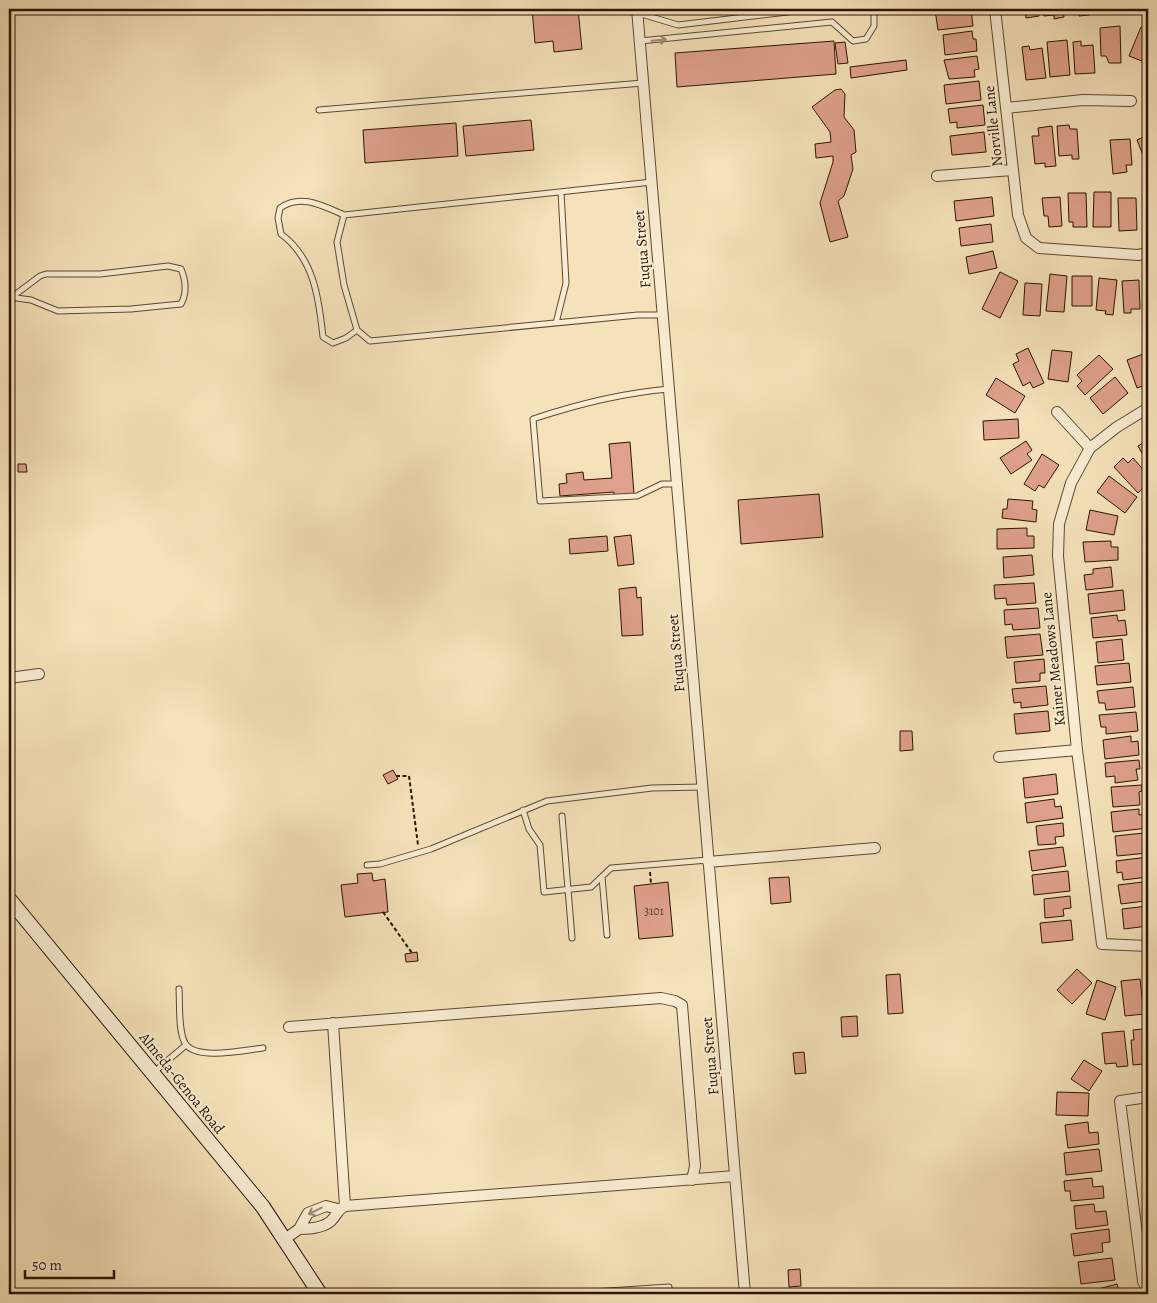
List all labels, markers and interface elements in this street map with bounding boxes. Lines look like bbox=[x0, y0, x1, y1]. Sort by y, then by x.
one-way arrow bbox=[651, 35, 667, 45]
street label: Norville Lane bbox=[979, 84, 1007, 168]
street label: Fuqua Street bbox=[629, 209, 655, 289]
street label: Kainer Meadows Lane bbox=[1036, 591, 1070, 727]
street label: Fuqua Street bbox=[663, 613, 689, 693]
house number: 3101 bbox=[644, 903, 664, 919]
street label: Fuqua Street bbox=[697, 1016, 723, 1096]
street label: Almeda-Genoa Road bbox=[134, 1027, 230, 1139]
one-way arrow bbox=[308, 1207, 323, 1216]
scale bar bbox=[25, 1248, 114, 1280]
text: 50 m bbox=[32, 1255, 62, 1275]

